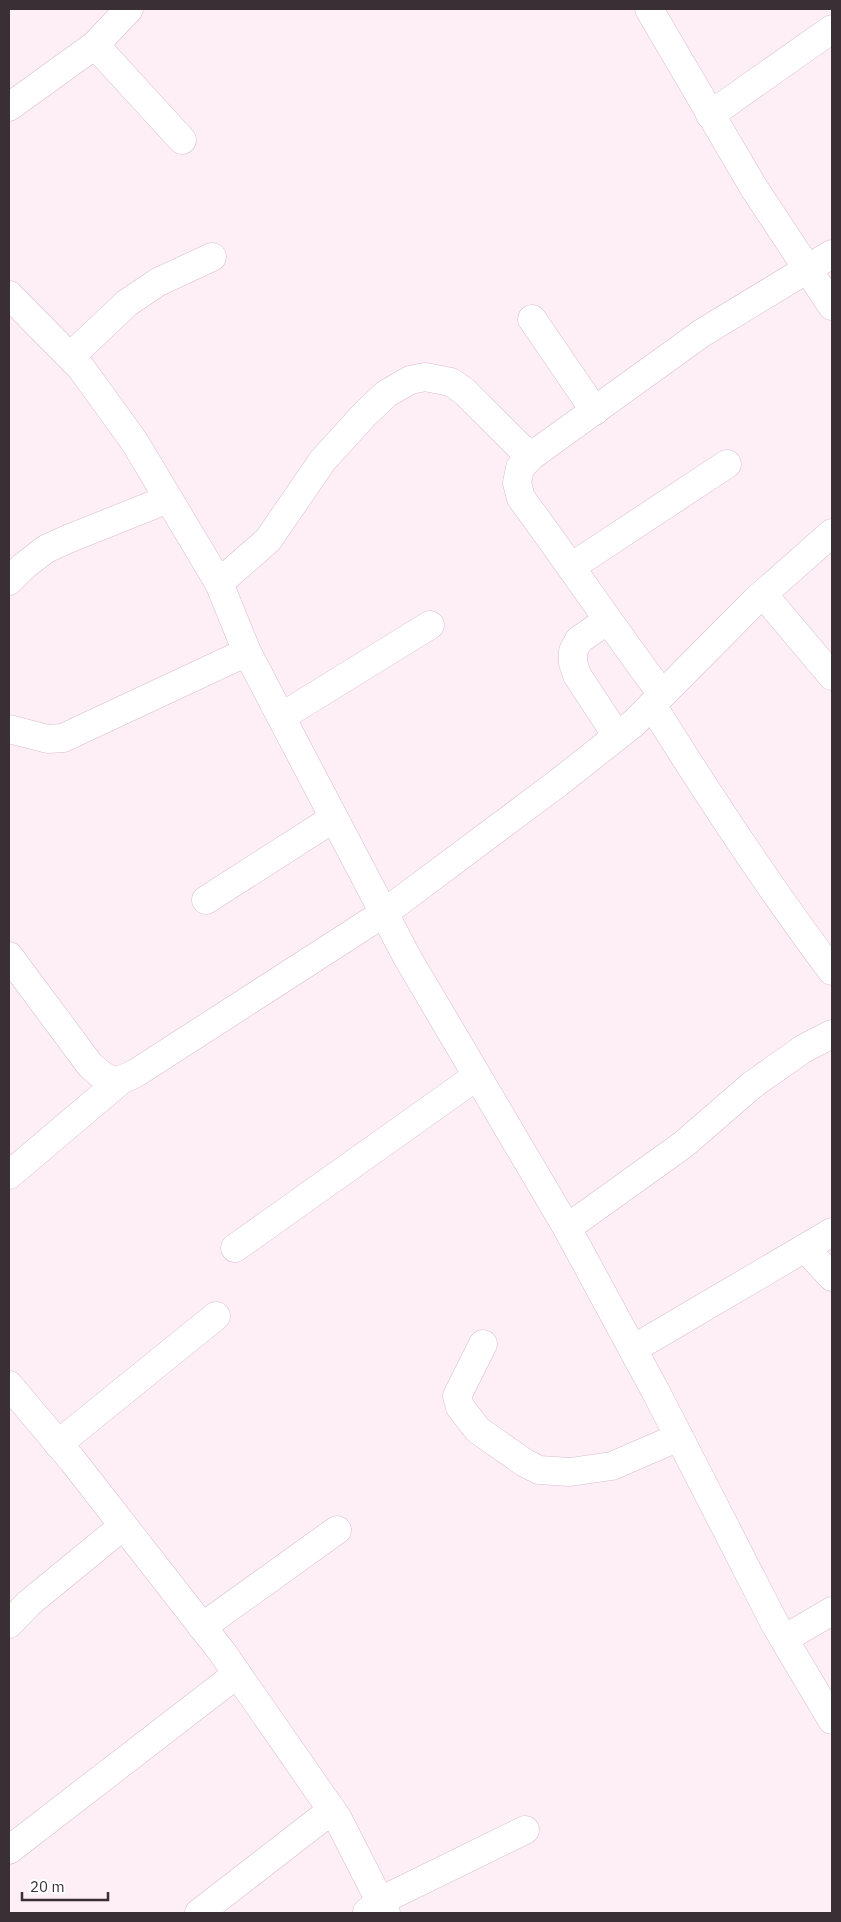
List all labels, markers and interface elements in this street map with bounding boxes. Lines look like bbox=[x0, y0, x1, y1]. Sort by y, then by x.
scale bar bbox=[22, 1870, 109, 1902]
text: 20 m bbox=[30, 1877, 65, 1896]

